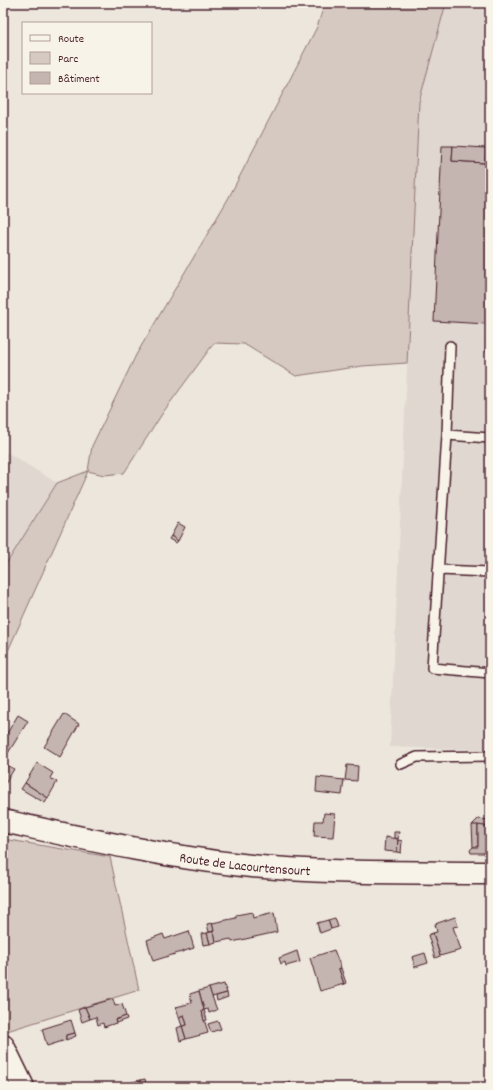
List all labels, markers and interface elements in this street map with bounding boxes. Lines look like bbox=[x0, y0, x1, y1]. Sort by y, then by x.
legend bbox=[22, 22, 152, 94]
text: Route bbox=[58, 31, 84, 48]
text: Parc bbox=[58, 51, 79, 68]
text: Bâtiment bbox=[58, 71, 100, 88]
street label: Route de Lacourtensourt bbox=[178, 849, 311, 882]

